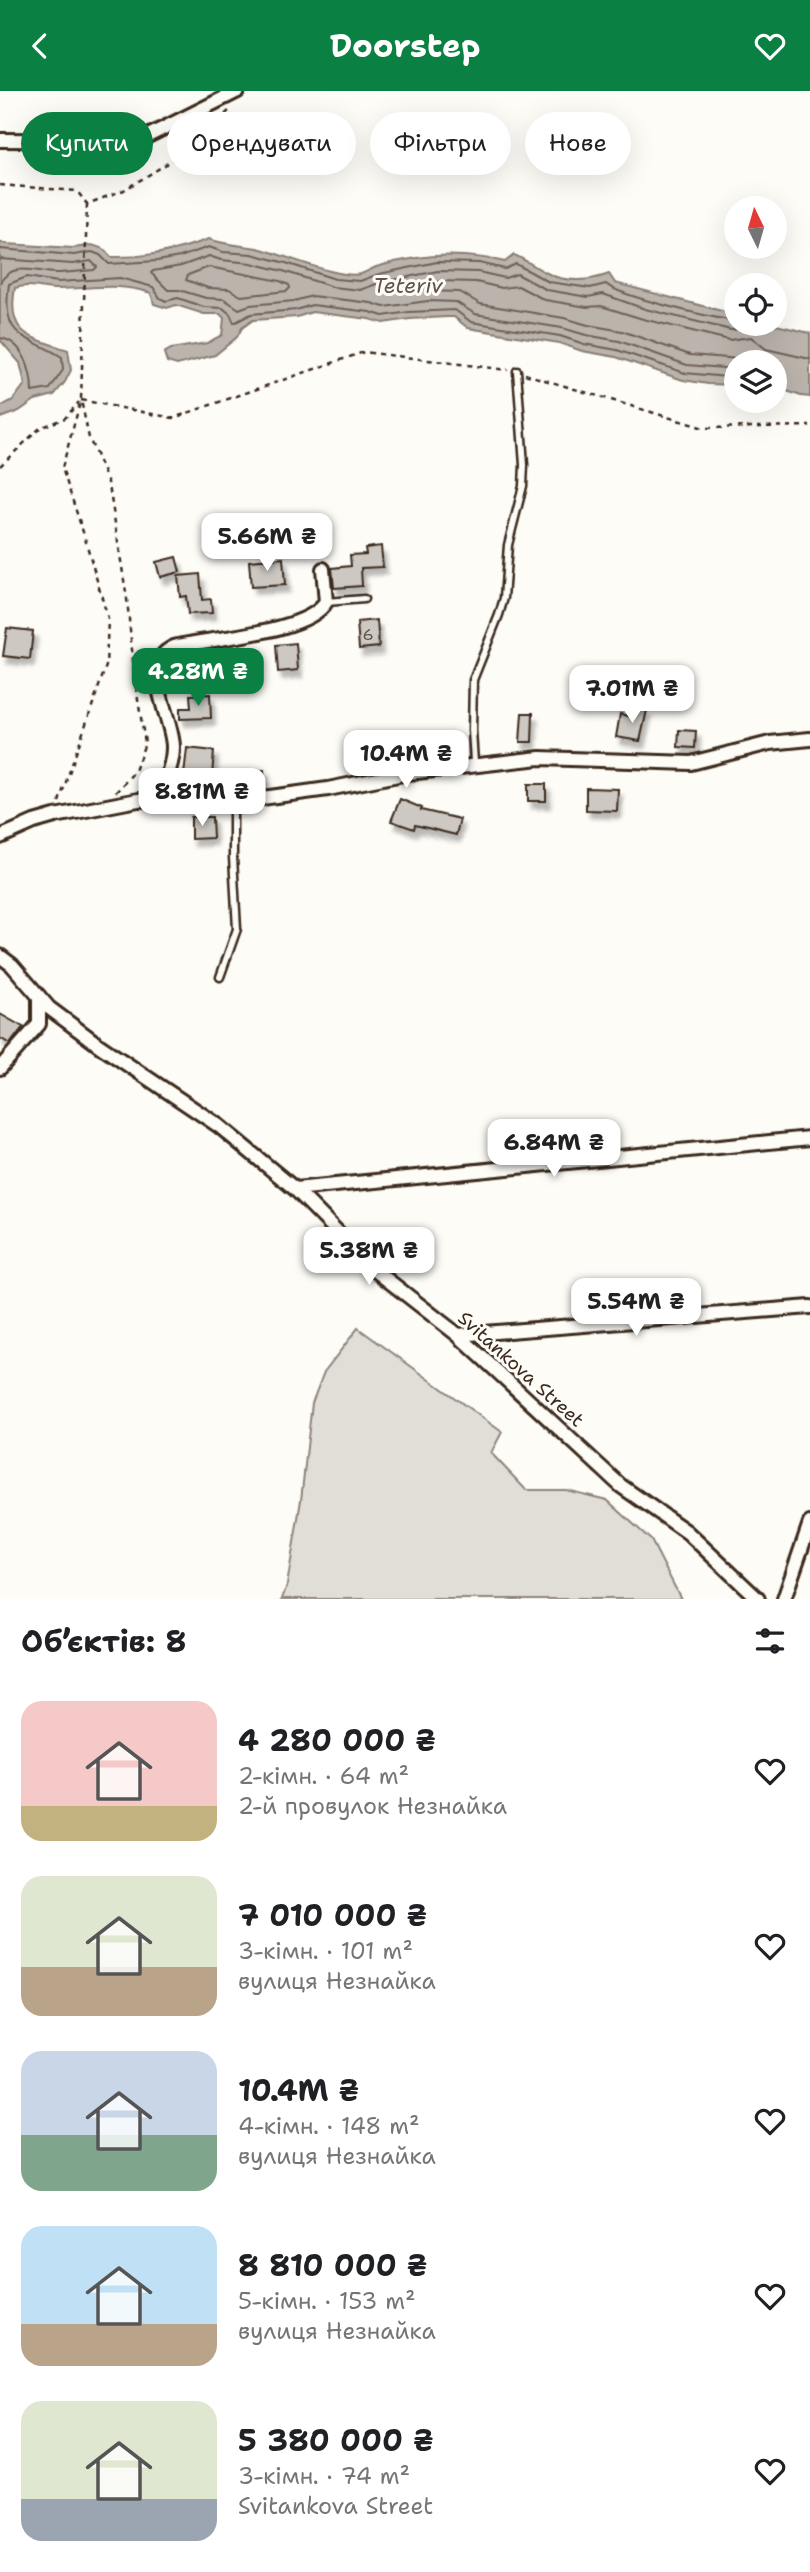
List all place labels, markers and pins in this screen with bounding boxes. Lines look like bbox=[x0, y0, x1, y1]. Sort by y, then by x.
pin: 5.66M ₴ bbox=[202, 513, 332, 573]
pin: 4.28M ₴ bbox=[133, 649, 263, 708]
pin: 7.01M ₴ bbox=[567, 665, 697, 725]
pin: 10.4M ₴ bbox=[341, 731, 471, 790]
pin: 8.81M ₴ bbox=[137, 769, 267, 828]
pin: 6.84M ₴ bbox=[489, 1119, 619, 1179]
pin: 5.38M ₴ bbox=[304, 1227, 434, 1287]
pin: 5.54M ₴ bbox=[571, 1279, 701, 1338]

